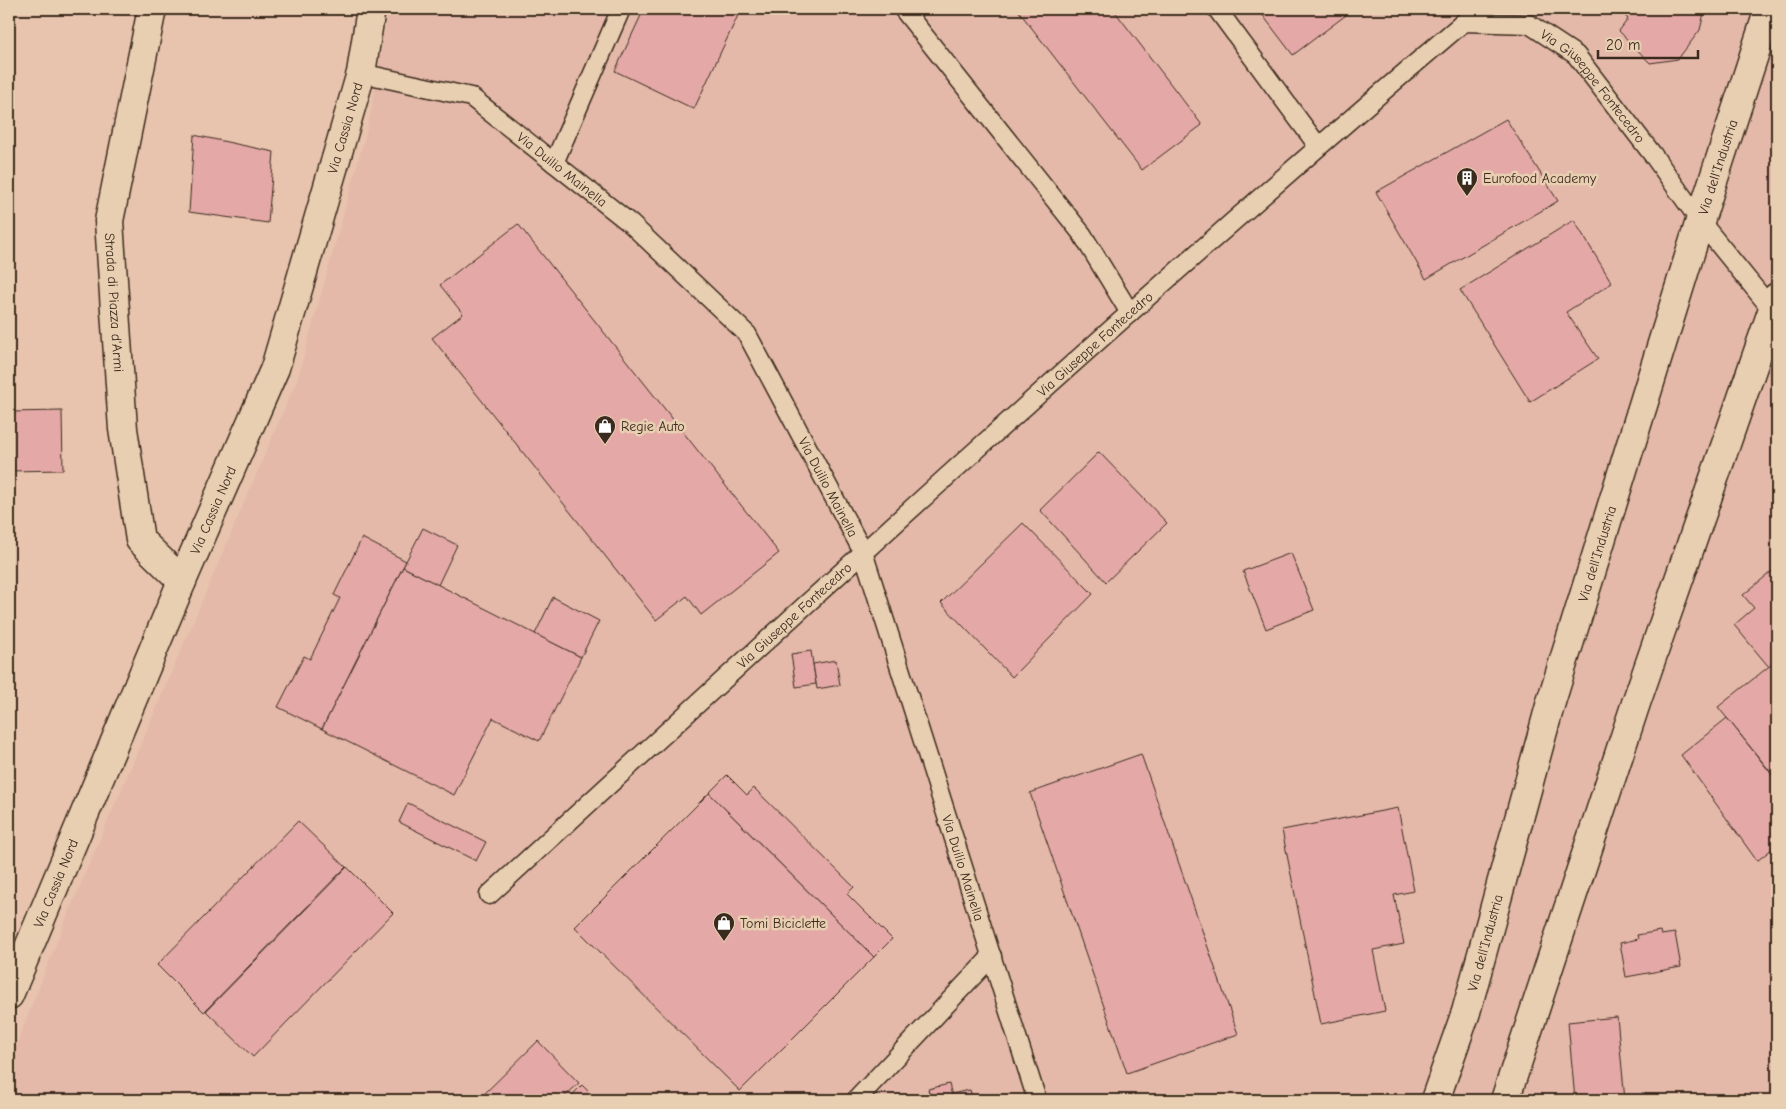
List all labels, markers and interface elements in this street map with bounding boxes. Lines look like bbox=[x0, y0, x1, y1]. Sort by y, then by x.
street label: Via Giuseppe Fontecedro bbox=[1537, 26, 1649, 146]
scale bar bbox=[1598, 28, 1698, 60]
text: 20 m bbox=[1606, 36, 1640, 54]
street label: Via Cassia Nord bbox=[324, 81, 367, 176]
street label: Via dell'Industria bbox=[1695, 117, 1742, 217]
street label: Via Duilio Mainella bbox=[513, 129, 610, 211]
building icon: Eurofood Academy bbox=[1455, 166, 1479, 197]
place label: Eurofood Academy bbox=[1483, 170, 1597, 187]
street label: Strada di Piazza d'Armi bbox=[101, 232, 127, 373]
street label: Via Giuseppe Fontecedro bbox=[1034, 288, 1157, 400]
shop icon: Regie Auto bbox=[593, 414, 617, 445]
place label: Regie Auto bbox=[621, 418, 685, 435]
street label: Via Duilio Mainella bbox=[795, 434, 861, 540]
street label: Via Cassia Nord bbox=[187, 464, 240, 557]
street label: Via dell'Industria bbox=[1575, 504, 1620, 604]
street label: Via Giuseppe Fontecedro bbox=[734, 559, 855, 672]
street label: Via Duilio Mainella bbox=[938, 813, 988, 923]
street label: Via Cassia Nord bbox=[30, 837, 82, 930]
street label: Via dell'Industria bbox=[1464, 893, 1507, 993]
shop icon: Tomi Biciclette bbox=[712, 911, 736, 942]
place label: Tomi Biciclette bbox=[740, 915, 826, 932]

